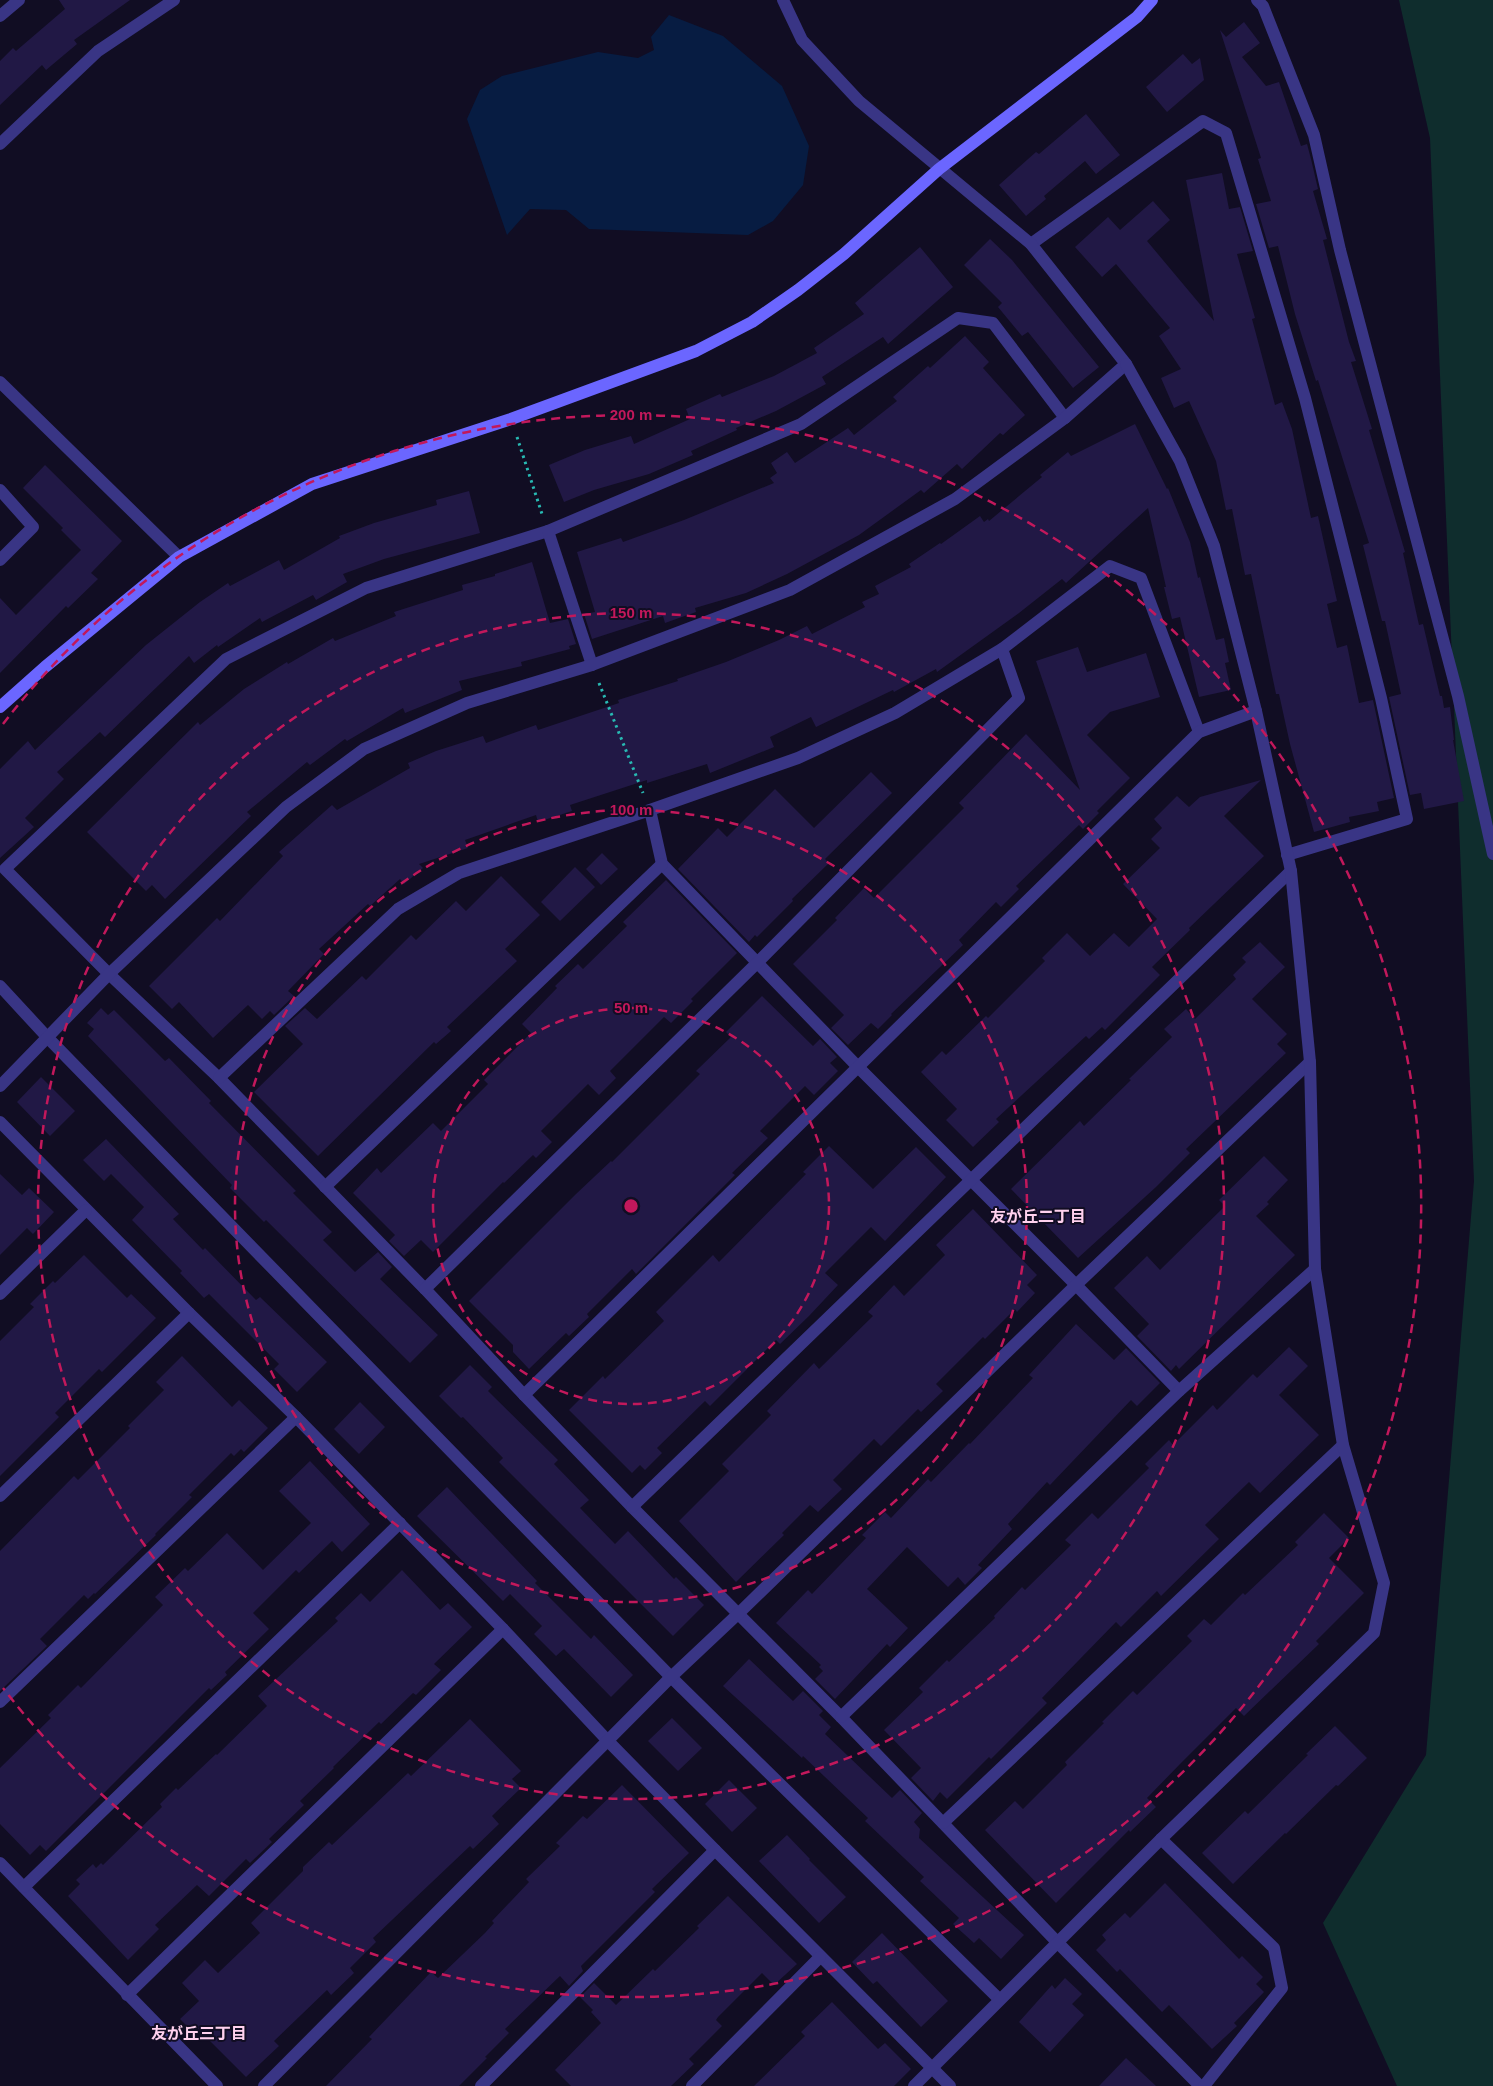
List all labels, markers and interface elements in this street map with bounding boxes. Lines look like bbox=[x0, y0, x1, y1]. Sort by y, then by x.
text: 200 m bbox=[610, 406, 652, 423]
text: 150 m bbox=[610, 604, 652, 621]
text: 100 m bbox=[610, 801, 652, 818]
text: 50 m bbox=[614, 999, 648, 1016]
centre of rings bbox=[622, 1197, 640, 1215]
district label: 友が丘二丁目 bbox=[990, 1208, 1086, 1225]
district label: 友が丘三丁目 bbox=[151, 2025, 247, 2042]

